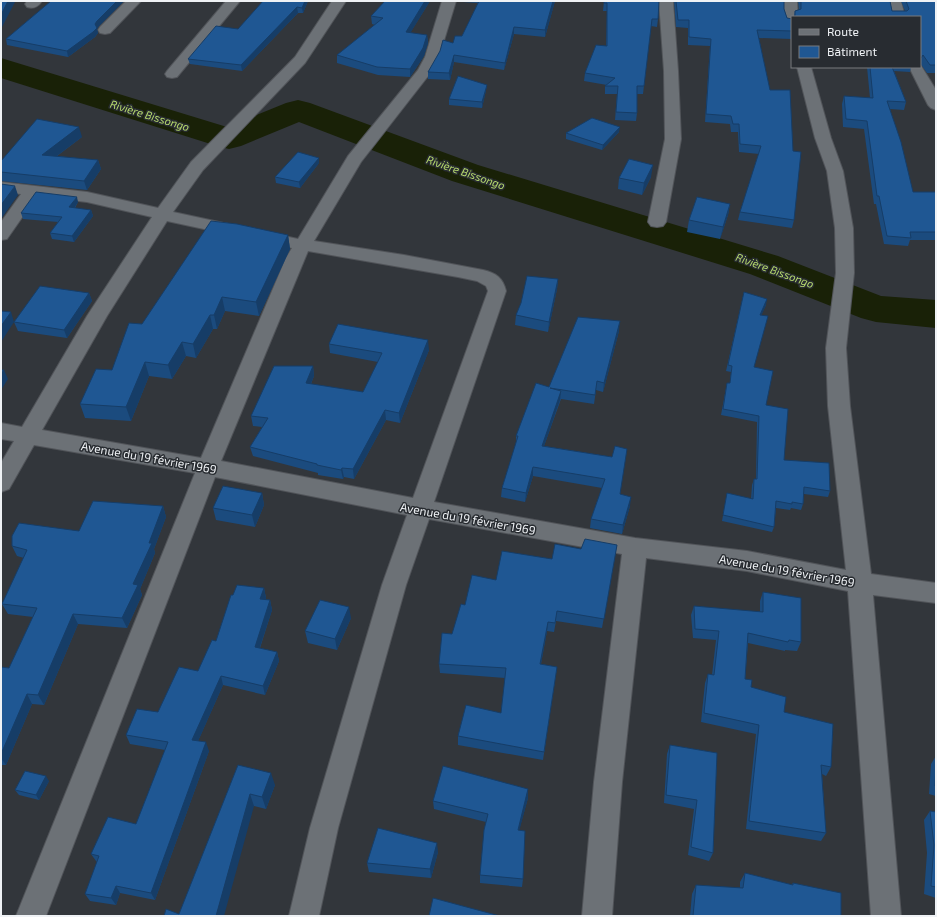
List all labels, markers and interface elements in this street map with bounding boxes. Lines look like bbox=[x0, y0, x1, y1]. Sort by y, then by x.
legend bbox=[791, 16, 921, 68]
text: Route bbox=[827, 24, 859, 38]
text: Bâtiment bbox=[827, 44, 878, 58]
water label: Rivière Bissongo bbox=[109, 97, 191, 133]
water label: Rivière Bissongo bbox=[425, 152, 507, 192]
water label: Rivière Bissongo bbox=[734, 250, 816, 290]
street label: Avenue du 19 février 1969 bbox=[80, 438, 218, 476]
street label: Avenue du 19 février 1969 bbox=[399, 499, 537, 537]
street label: Avenue du 19 février 1969 bbox=[718, 551, 856, 589]

